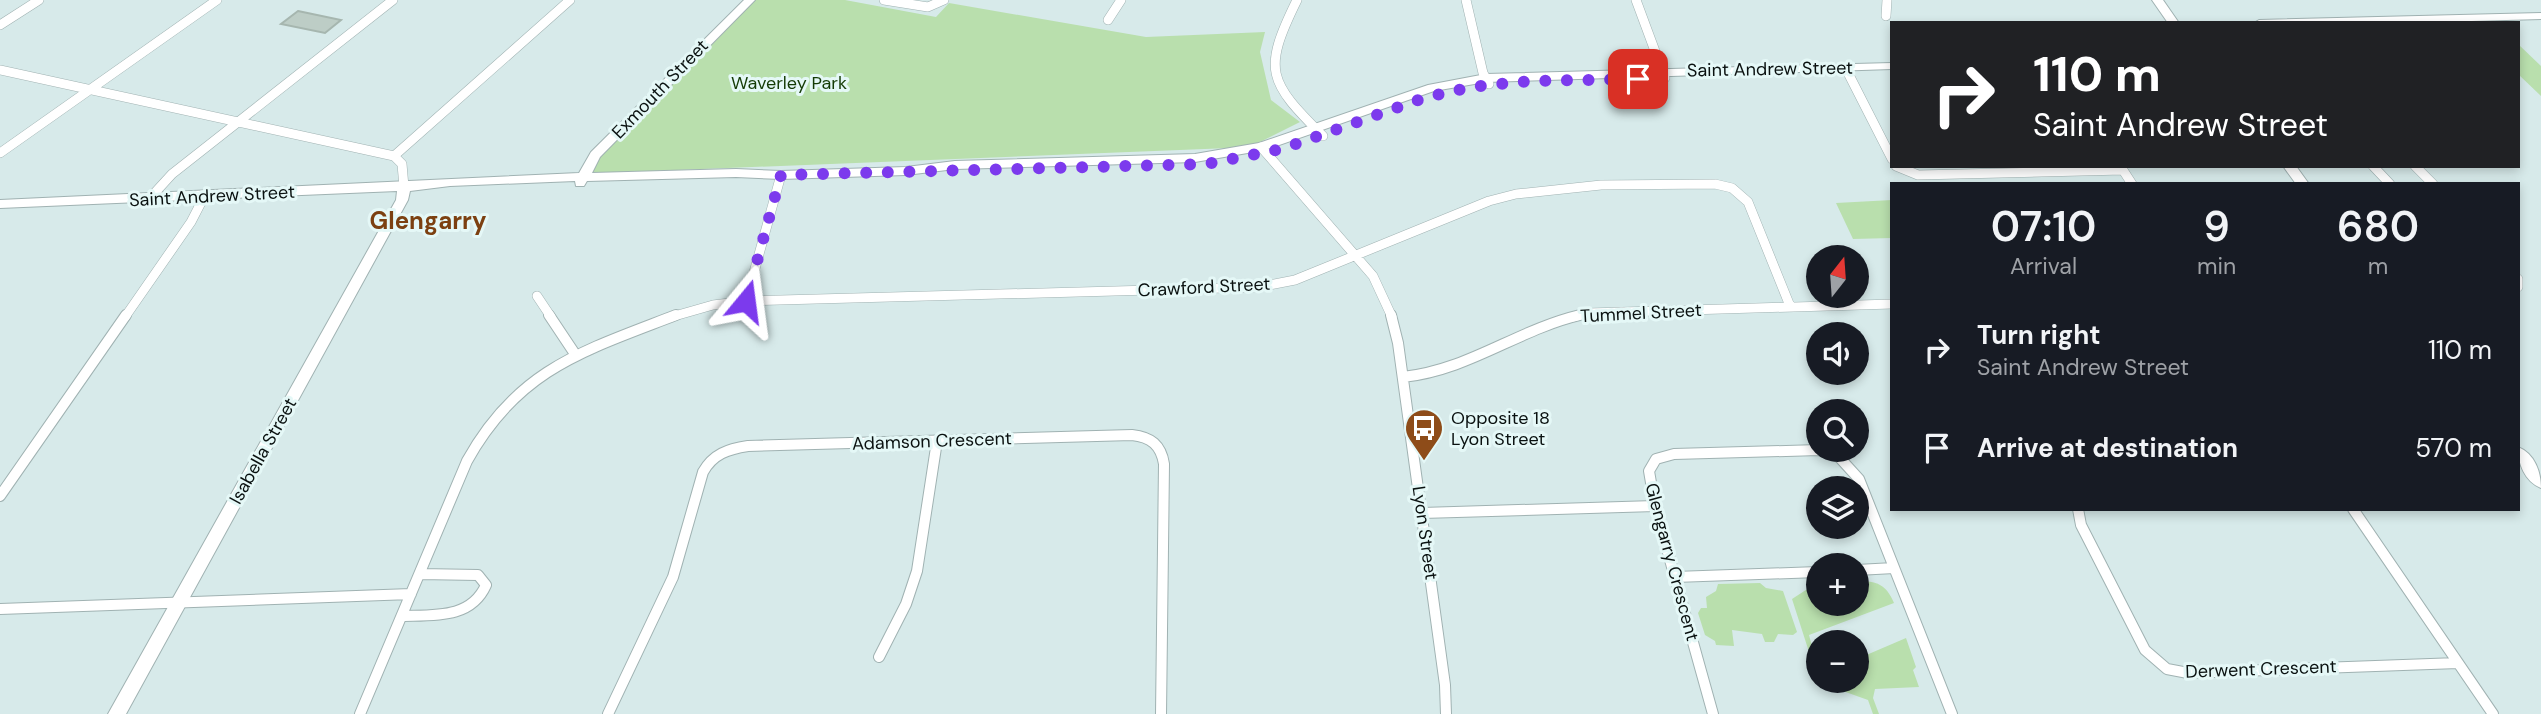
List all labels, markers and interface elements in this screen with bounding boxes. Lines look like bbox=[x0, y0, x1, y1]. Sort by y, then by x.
street label: Exmouth Street bbox=[606, 34, 714, 144]
text: 110 m bbox=[2033, 42, 2161, 106]
pin bbox=[1608, 49, 1668, 109]
icon: right bbox=[1918, 49, 2009, 140]
street label: Saint Andrew Street bbox=[1687, 56, 1853, 82]
icon: arrive bbox=[1619, 60, 1657, 98]
park label: Waverley Park bbox=[731, 71, 847, 95]
text: Saint Andrew Street bbox=[2033, 104, 2328, 146]
street label: Saint Andrew Street bbox=[128, 180, 296, 212]
text: 07:10 bbox=[1991, 199, 2096, 254]
text: 9 bbox=[2203, 199, 2230, 254]
text: 680 bbox=[2337, 199, 2419, 254]
district label: Glengarry bbox=[370, 205, 487, 236]
north arrow bbox=[1806, 245, 1869, 308]
map controls bbox=[1806, 245, 1869, 693]
text: Arrival bbox=[2010, 251, 2077, 281]
text: min bbox=[2197, 251, 2236, 281]
text: m bbox=[2368, 251, 2388, 281]
position arrow bbox=[709, 264, 783, 338]
street label: Crawford Street bbox=[1137, 272, 1271, 302]
street label: Tummel Street bbox=[1580, 298, 1702, 328]
text: Turn right bbox=[1977, 318, 2101, 352]
button: sound bbox=[1806, 322, 1869, 385]
icon: right bbox=[1918, 331, 1956, 369]
text: 110 m bbox=[2428, 333, 2492, 367]
text: Saint Andrew Street bbox=[1977, 352, 2189, 382]
street label: Isabella Street bbox=[224, 394, 302, 508]
button: search bbox=[1806, 399, 1869, 462]
place label: Opposite 18 Lyon Street bbox=[1451, 406, 1550, 451]
bus stop icon: Opposite 18 Lyon Street bbox=[1403, 407, 1445, 462]
street label: Adamson Crescent bbox=[852, 426, 1012, 456]
icon: arrive bbox=[1918, 429, 1956, 467]
text: Arrive at destination bbox=[1977, 431, 2238, 465]
text: 570 m bbox=[2415, 431, 2492, 465]
button: layers bbox=[1806, 476, 1869, 539]
street label: Glengarry Crescent bbox=[1639, 480, 1705, 644]
street label: Lyon Street bbox=[1407, 485, 1443, 581]
button: + bbox=[1806, 553, 1869, 616]
button: − bbox=[1806, 630, 1869, 693]
street label: Derwent Crescent bbox=[2185, 654, 2337, 684]

